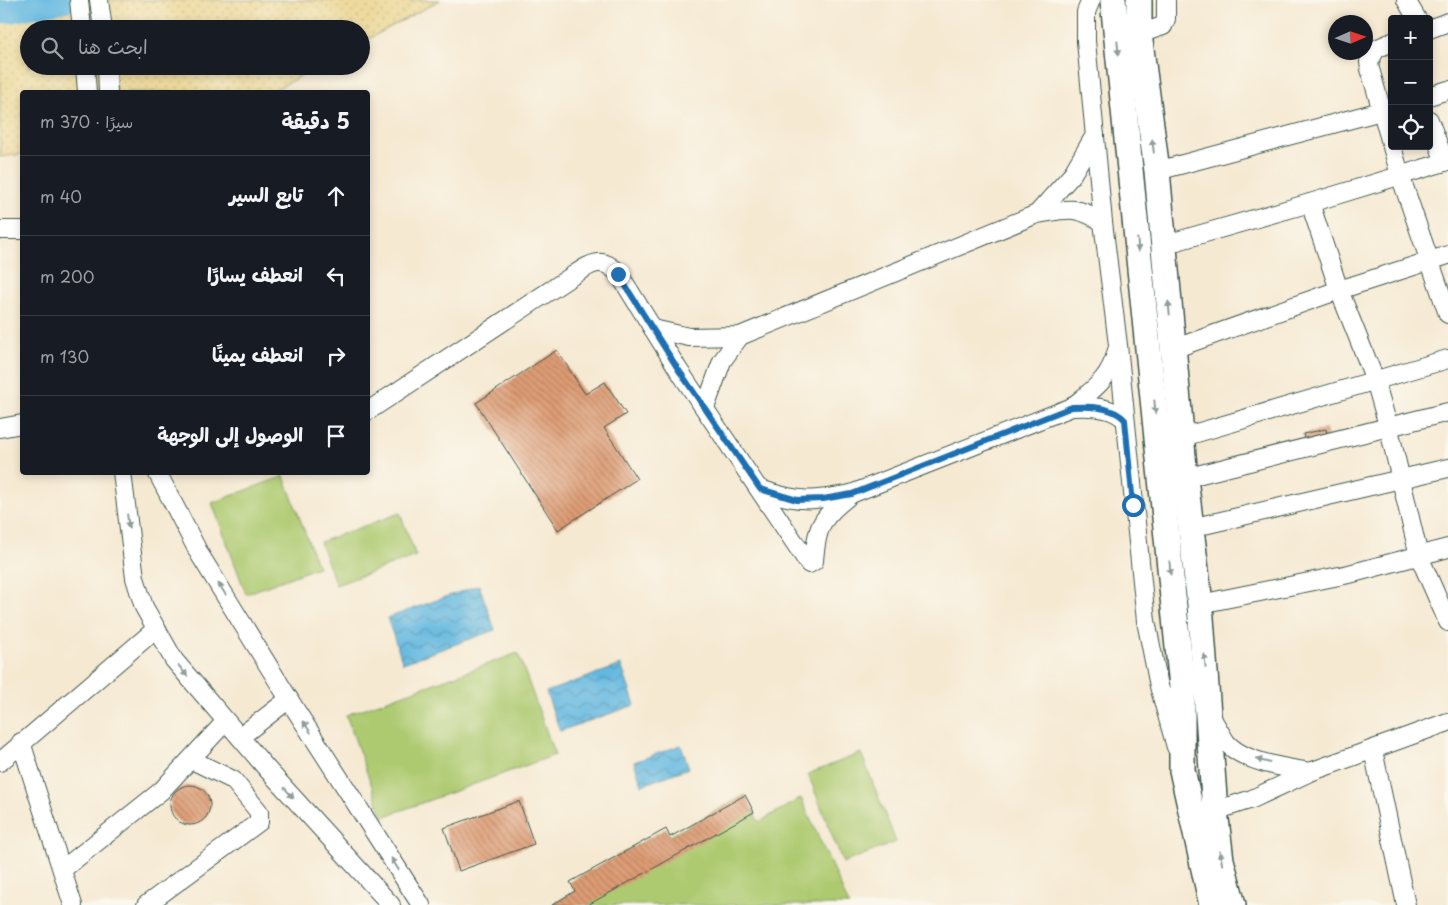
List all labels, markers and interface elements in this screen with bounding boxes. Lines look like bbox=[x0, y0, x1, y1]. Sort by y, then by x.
north arrow bbox=[1328, 15, 1373, 60]
map controls bbox=[1388, 15, 1433, 150]
button: + bbox=[1388, 15, 1433, 60]
search box bbox=[20, 20, 370, 75]
text: ابحث هنا bbox=[78, 32, 148, 60]
icon: search bbox=[38, 34, 66, 62]
one-way arrow bbox=[1114, 41, 1122, 57]
button: − bbox=[1388, 60, 1433, 105]
text: 5 دقيقة bbox=[281, 104, 350, 136]
button: locate bbox=[1388, 105, 1433, 150]
text: سيرًا · 370 m bbox=[40, 109, 133, 133]
one-way arrow bbox=[1149, 138, 1157, 154]
text: تابع السير bbox=[229, 180, 303, 208]
icon: ahead bbox=[322, 182, 350, 210]
text: 40 m bbox=[40, 184, 82, 208]
one-way arrow bbox=[1135, 237, 1143, 253]
text: انعطف يسارًا bbox=[207, 260, 303, 288]
icon: left bbox=[322, 262, 350, 290]
route end bbox=[607, 263, 630, 286]
text: 200 m bbox=[40, 264, 94, 288]
one-way arrow bbox=[1165, 300, 1173, 316]
text: انعطف يمينًا bbox=[212, 340, 303, 368]
icon: right bbox=[322, 342, 350, 370]
text: 130 m bbox=[40, 344, 89, 368]
one-way arrow bbox=[1151, 399, 1159, 415]
text: الوصول إلى الوجهة bbox=[157, 420, 303, 448]
icon: arrive bbox=[322, 422, 350, 450]
route start bbox=[1122, 494, 1145, 517]
one-way arrow bbox=[124, 513, 132, 529]
one-way arrow bbox=[1166, 561, 1174, 577]
one-way arrow bbox=[217, 582, 227, 595]
one-way arrow bbox=[1201, 653, 1209, 669]
one-way arrow bbox=[177, 664, 188, 677]
one-way arrow bbox=[302, 721, 312, 734]
one-way arrow bbox=[1255, 757, 1270, 765]
one-way arrow bbox=[284, 787, 295, 800]
one-way arrow bbox=[1217, 849, 1225, 865]
one-way arrow bbox=[391, 857, 400, 870]

